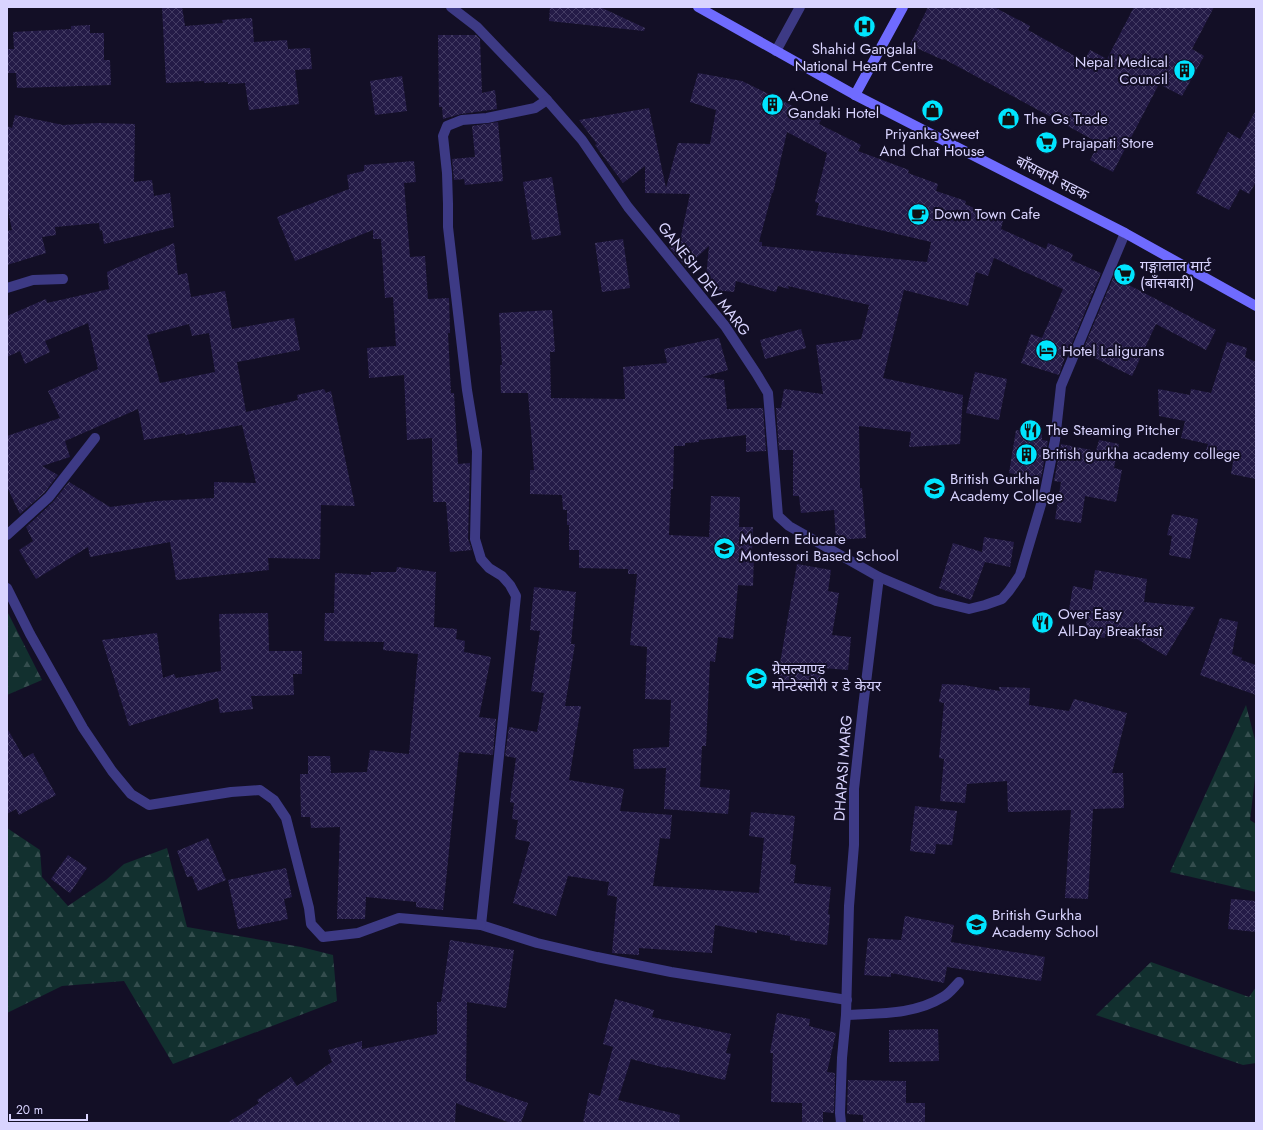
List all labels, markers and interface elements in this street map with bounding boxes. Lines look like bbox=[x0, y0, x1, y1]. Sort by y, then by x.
hospital icon: Shahid Gangalal National Heart Centre bbox=[851, 13, 877, 39]
place label: Shahid Gangalal National Heart Centre bbox=[795, 38, 934, 77]
place label: Nepal Medical Council bbox=[1075, 51, 1168, 90]
building icon: Nepal Medical Council bbox=[1171, 58, 1197, 84]
place label: A-One Gandaki Hotel bbox=[788, 85, 879, 124]
building icon: A-One Gandaki Hotel bbox=[759, 92, 785, 118]
shop icon: Priyanka Sweet And Chat House bbox=[919, 98, 945, 124]
shop icon: The Gs Trade bbox=[995, 106, 1021, 132]
place label: The Gs Trade bbox=[1024, 108, 1108, 130]
place label: Priyanka Sweet And Chat House bbox=[880, 123, 985, 162]
supermarket icon: Prajapati Store bbox=[1034, 130, 1060, 156]
place label: Prajapati Store bbox=[1062, 132, 1154, 154]
street label: बाँसबारी सडक bbox=[1012, 150, 1093, 206]
cafe icon: Down Town Cafe bbox=[906, 201, 932, 227]
place label: Down Town Cafe bbox=[934, 203, 1041, 225]
street label: GANESH DEV MARG bbox=[652, 217, 756, 341]
place label: गङ्गालाल मार्ट (बाँसबारी) bbox=[1140, 255, 1212, 294]
supermarket icon: गङ्गालाल मार्ट (बाँसबारी) bbox=[1112, 262, 1138, 288]
hotel icon: Hotel Laligurans bbox=[1033, 338, 1059, 364]
place label: Hotel Laligurans bbox=[1062, 340, 1164, 362]
restaurant icon: The Steaming Pitcher bbox=[1018, 417, 1044, 443]
place label: The Steaming Pitcher bbox=[1046, 419, 1181, 441]
building icon: British gurkha academy college bbox=[1013, 441, 1039, 467]
place label: British gurkha academy college bbox=[1042, 443, 1240, 465]
place label: British Gurkha Academy College bbox=[950, 468, 1063, 507]
school or university icon: British Gurkha Academy College bbox=[922, 475, 948, 501]
place label: Modern Educare Montessori Based School bbox=[740, 528, 899, 567]
school or university icon: Modern Educare Montessori Based School bbox=[711, 535, 737, 561]
place label: Over Easy All-Day Breakfast bbox=[1058, 603, 1163, 642]
restaurant icon: Over Easy All-Day Breakfast bbox=[1030, 610, 1056, 636]
place label: ग्रेसल्याण्ड मोन्टेस्सोरी र डे केयर bbox=[772, 658, 882, 697]
school or university icon: ग्रेसल्याण्ड मोन्टेस्सोरी र डे केयर bbox=[743, 665, 769, 691]
street label: DHAPASI MARG bbox=[828, 714, 858, 822]
place label: British Gurkha Academy School bbox=[992, 904, 1098, 943]
school or university icon: British Gurkha Academy School bbox=[963, 911, 989, 937]
scale bar bbox=[10, 1096, 87, 1122]
text: 20 m bbox=[16, 1101, 43, 1119]

